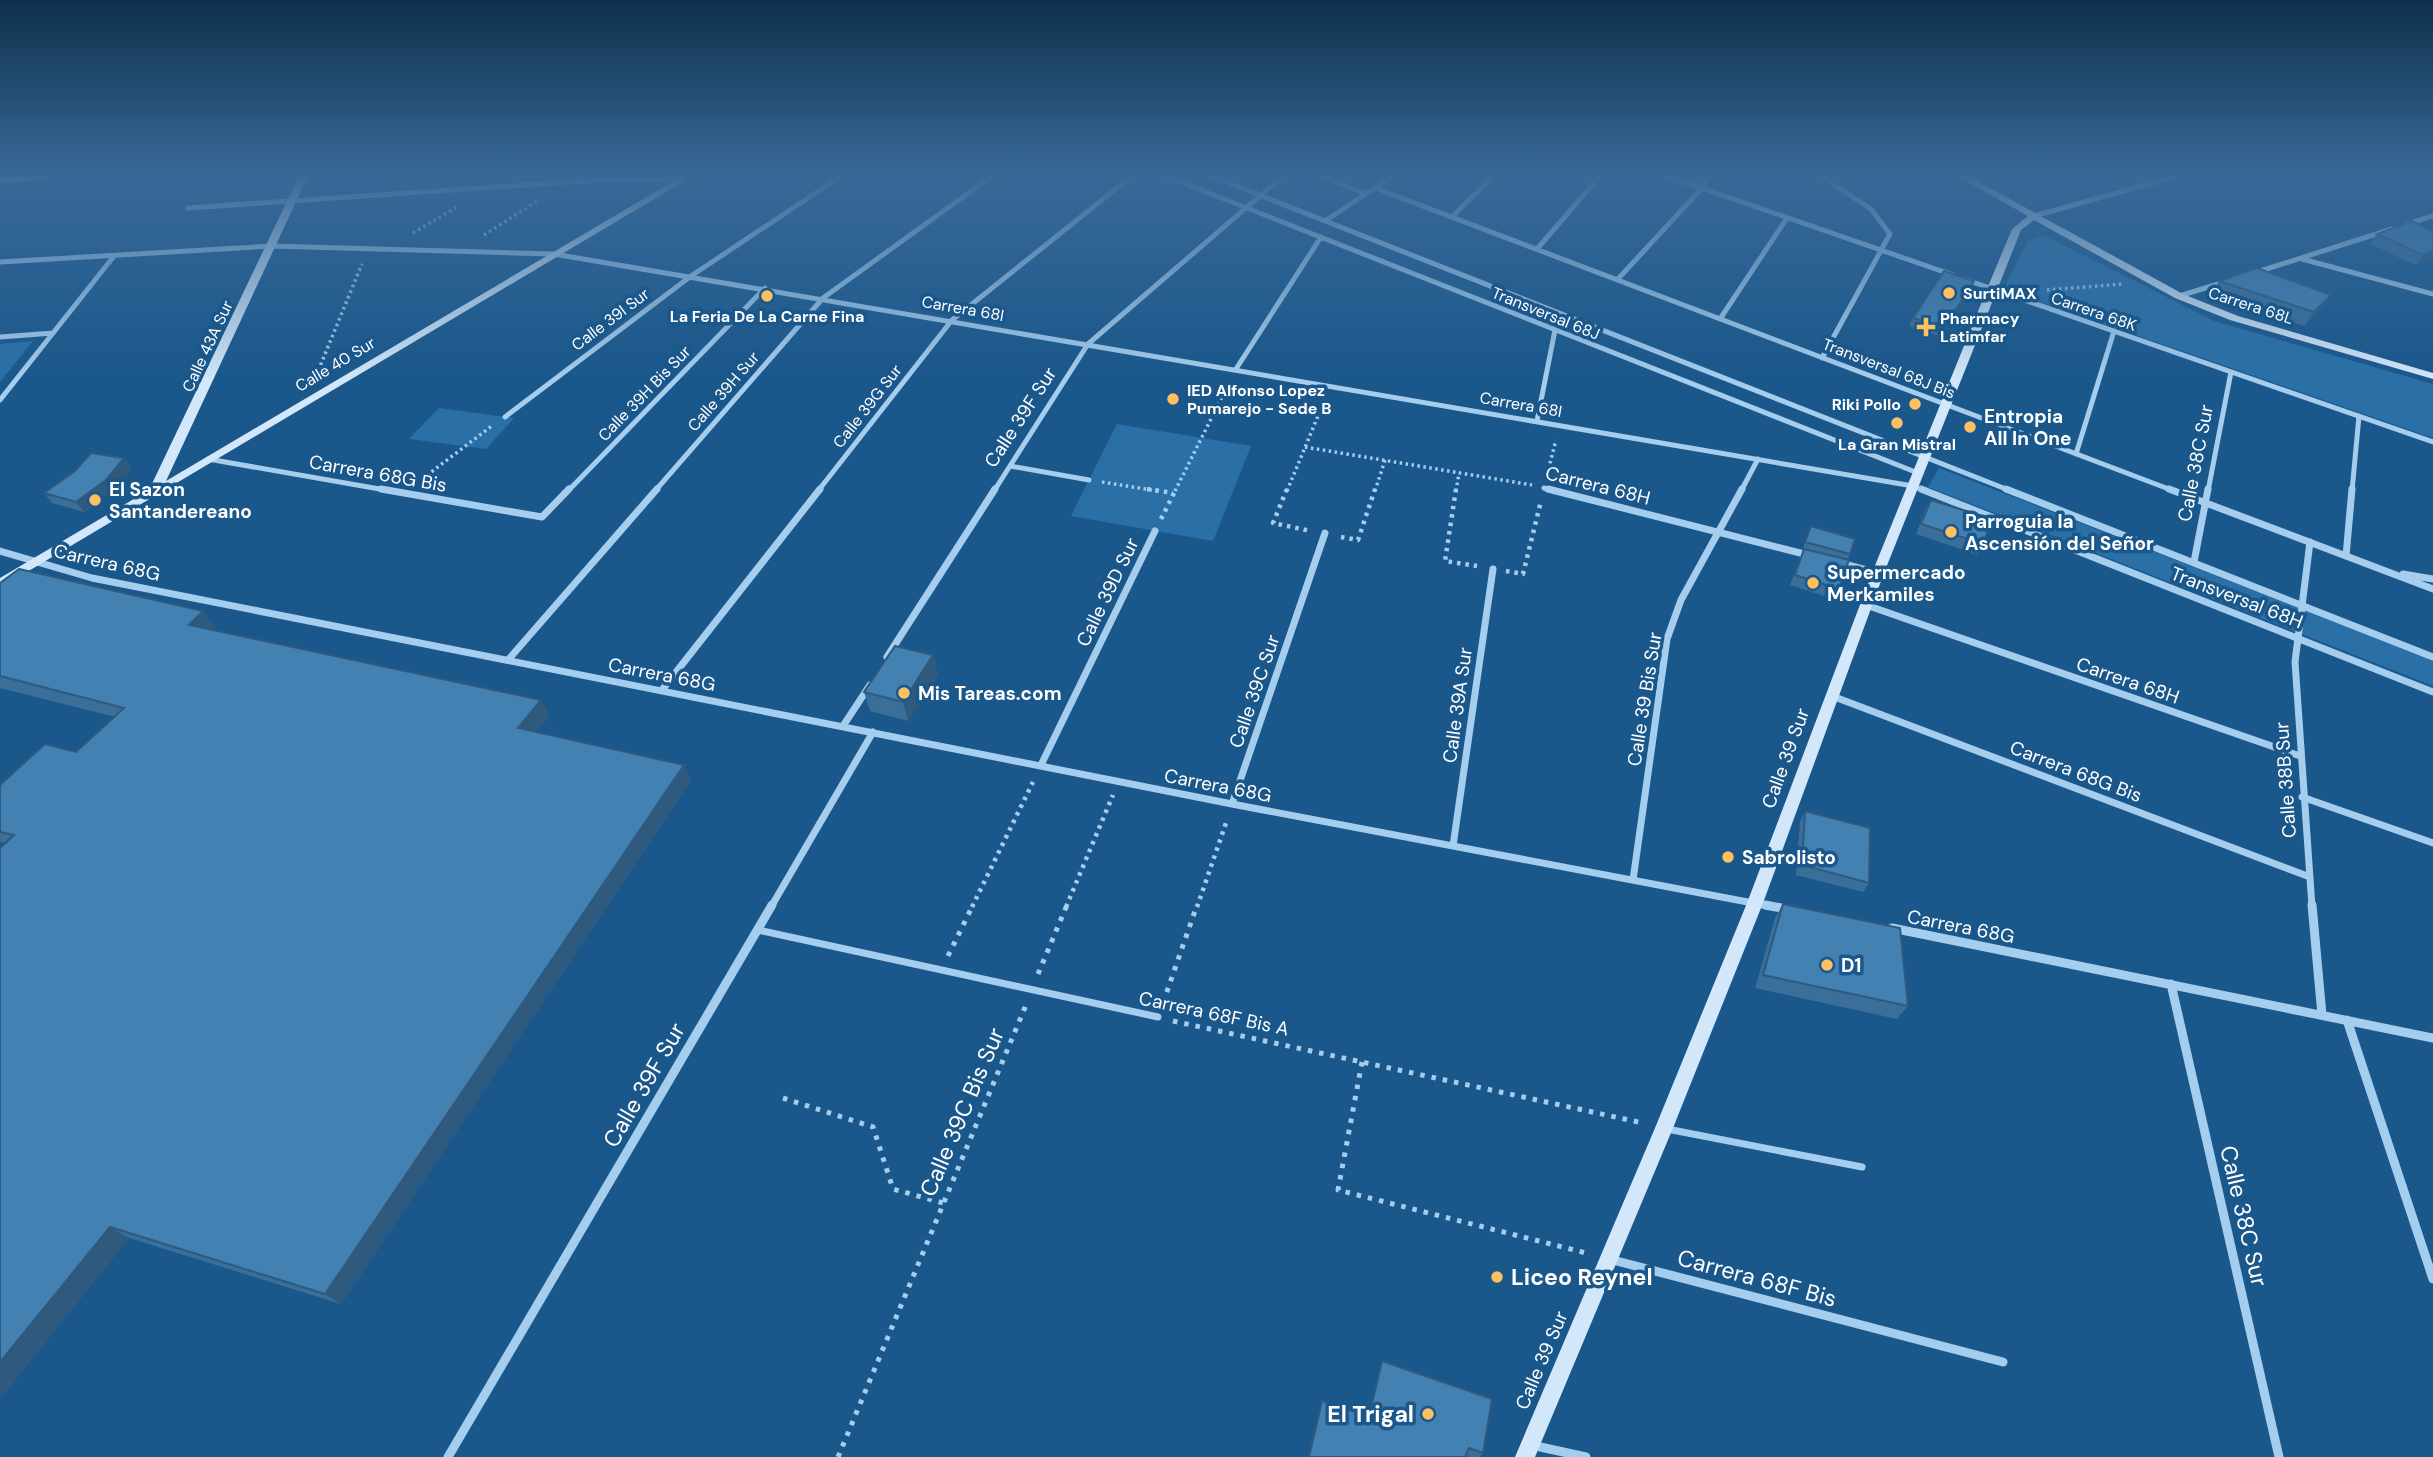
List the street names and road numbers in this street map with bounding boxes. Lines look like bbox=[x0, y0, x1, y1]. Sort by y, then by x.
street label: Transversal 68J bbox=[1489, 282, 1603, 345]
street label: Carrera 68L bbox=[2206, 282, 2296, 329]
street label: Calle 39I Sur bbox=[567, 283, 653, 355]
street label: Carrera 68K bbox=[2048, 287, 2139, 336]
street label: Carrera 68I bbox=[920, 291, 1006, 326]
street label: Calle 43A Sur bbox=[177, 297, 238, 395]
street label: Calle 40 Sur bbox=[291, 332, 379, 397]
street label: Transversal 68J Bis bbox=[1819, 333, 1958, 403]
street label: Calle 39H Bis Sur bbox=[593, 341, 695, 446]
street label: Calle 39H Sur bbox=[683, 347, 764, 436]
street label: Calle 39G Sur bbox=[828, 360, 907, 452]
street label: Calle 39F Sur bbox=[979, 362, 1062, 472]
street label: Carrera 68I bbox=[1478, 387, 1564, 422]
street label: Calle 38C Sur bbox=[2172, 402, 2219, 524]
street label: Carrera 68G Bis bbox=[307, 449, 449, 498]
street label: Carrera 68H bbox=[1543, 460, 1653, 511]
street label: Calle 39D Sur bbox=[1070, 534, 1145, 651]
street label: Carrera 68G bbox=[51, 538, 163, 587]
street label: Transversal 68H bbox=[2167, 561, 2307, 634]
street label: Calle 39 Bis Sur bbox=[1622, 630, 1667, 768]
street label: Calle 39C Sur bbox=[1223, 631, 1286, 751]
street label: Calle 39A Sur bbox=[1437, 646, 1478, 765]
street label: Carrera 68H bbox=[2073, 651, 2183, 710]
street label: Carrera 68G bbox=[606, 652, 718, 697]
street label: Calle 39 Sur bbox=[1756, 705, 1815, 812]
street label: Calle 38B Sur bbox=[2269, 721, 2302, 839]
street label: Carrera 68G Bis bbox=[2006, 735, 2145, 808]
street label: Carrera 68G bbox=[1162, 763, 1274, 808]
street label: Carrera 68G bbox=[1905, 904, 2017, 949]
street label: Carrera 68F Bis A bbox=[1137, 985, 1292, 1042]
street label: Calle 39F Sur bbox=[596, 1017, 692, 1153]
street label: Calle 39C Bis Sur bbox=[913, 1023, 1011, 1201]
street label: Calle 38C Sur bbox=[2213, 1143, 2275, 1289]
street label: Carrera 68F Bis bbox=[1674, 1242, 1840, 1314]
street label: Calle 39 Sur bbox=[1509, 1307, 1573, 1413]

